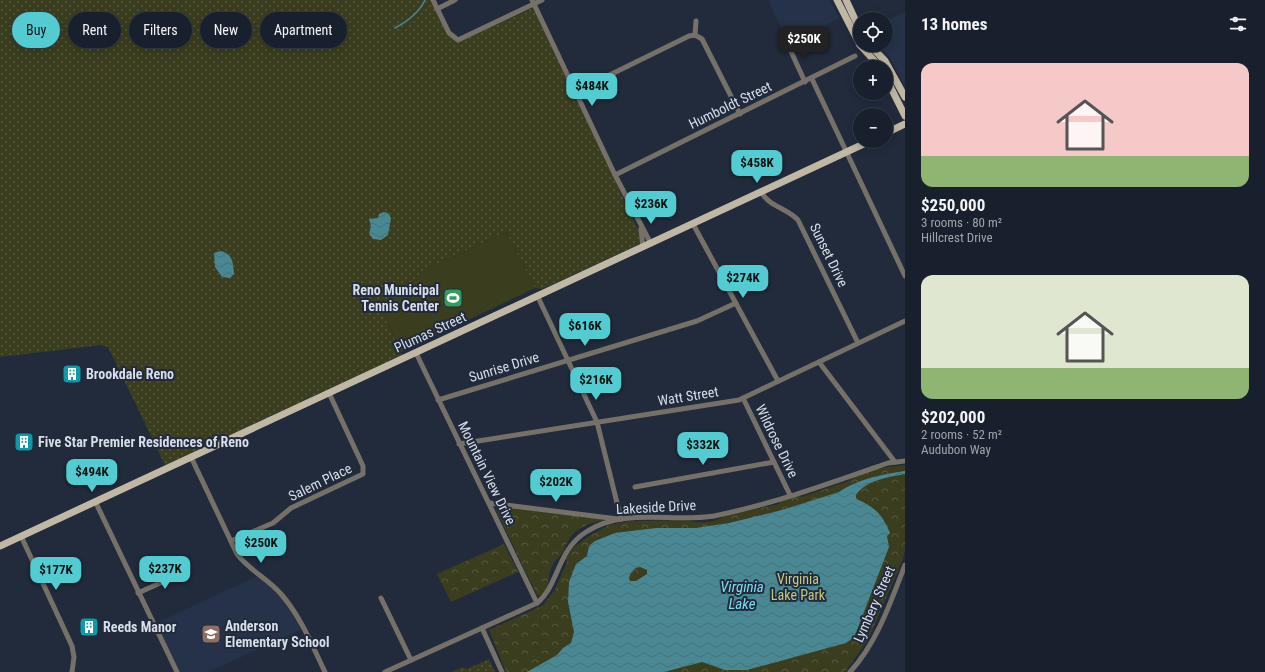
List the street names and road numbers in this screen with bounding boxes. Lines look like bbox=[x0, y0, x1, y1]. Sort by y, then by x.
street label: Humboldt Street bbox=[686, 78, 774, 132]
street label: Sunset Drive bbox=[807, 220, 852, 290]
street label: Plumas Street bbox=[392, 308, 468, 356]
street label: Sunrise Drive bbox=[467, 349, 541, 385]
street label: Watt Street bbox=[656, 383, 720, 409]
street label: Wildrose Drive bbox=[752, 402, 802, 481]
street label: Mountain View Drive bbox=[455, 419, 519, 528]
street label: Salem Place bbox=[286, 460, 355, 504]
street label: Lakeside Drive bbox=[615, 497, 697, 517]
street label: Lymbery Street bbox=[850, 563, 898, 645]

